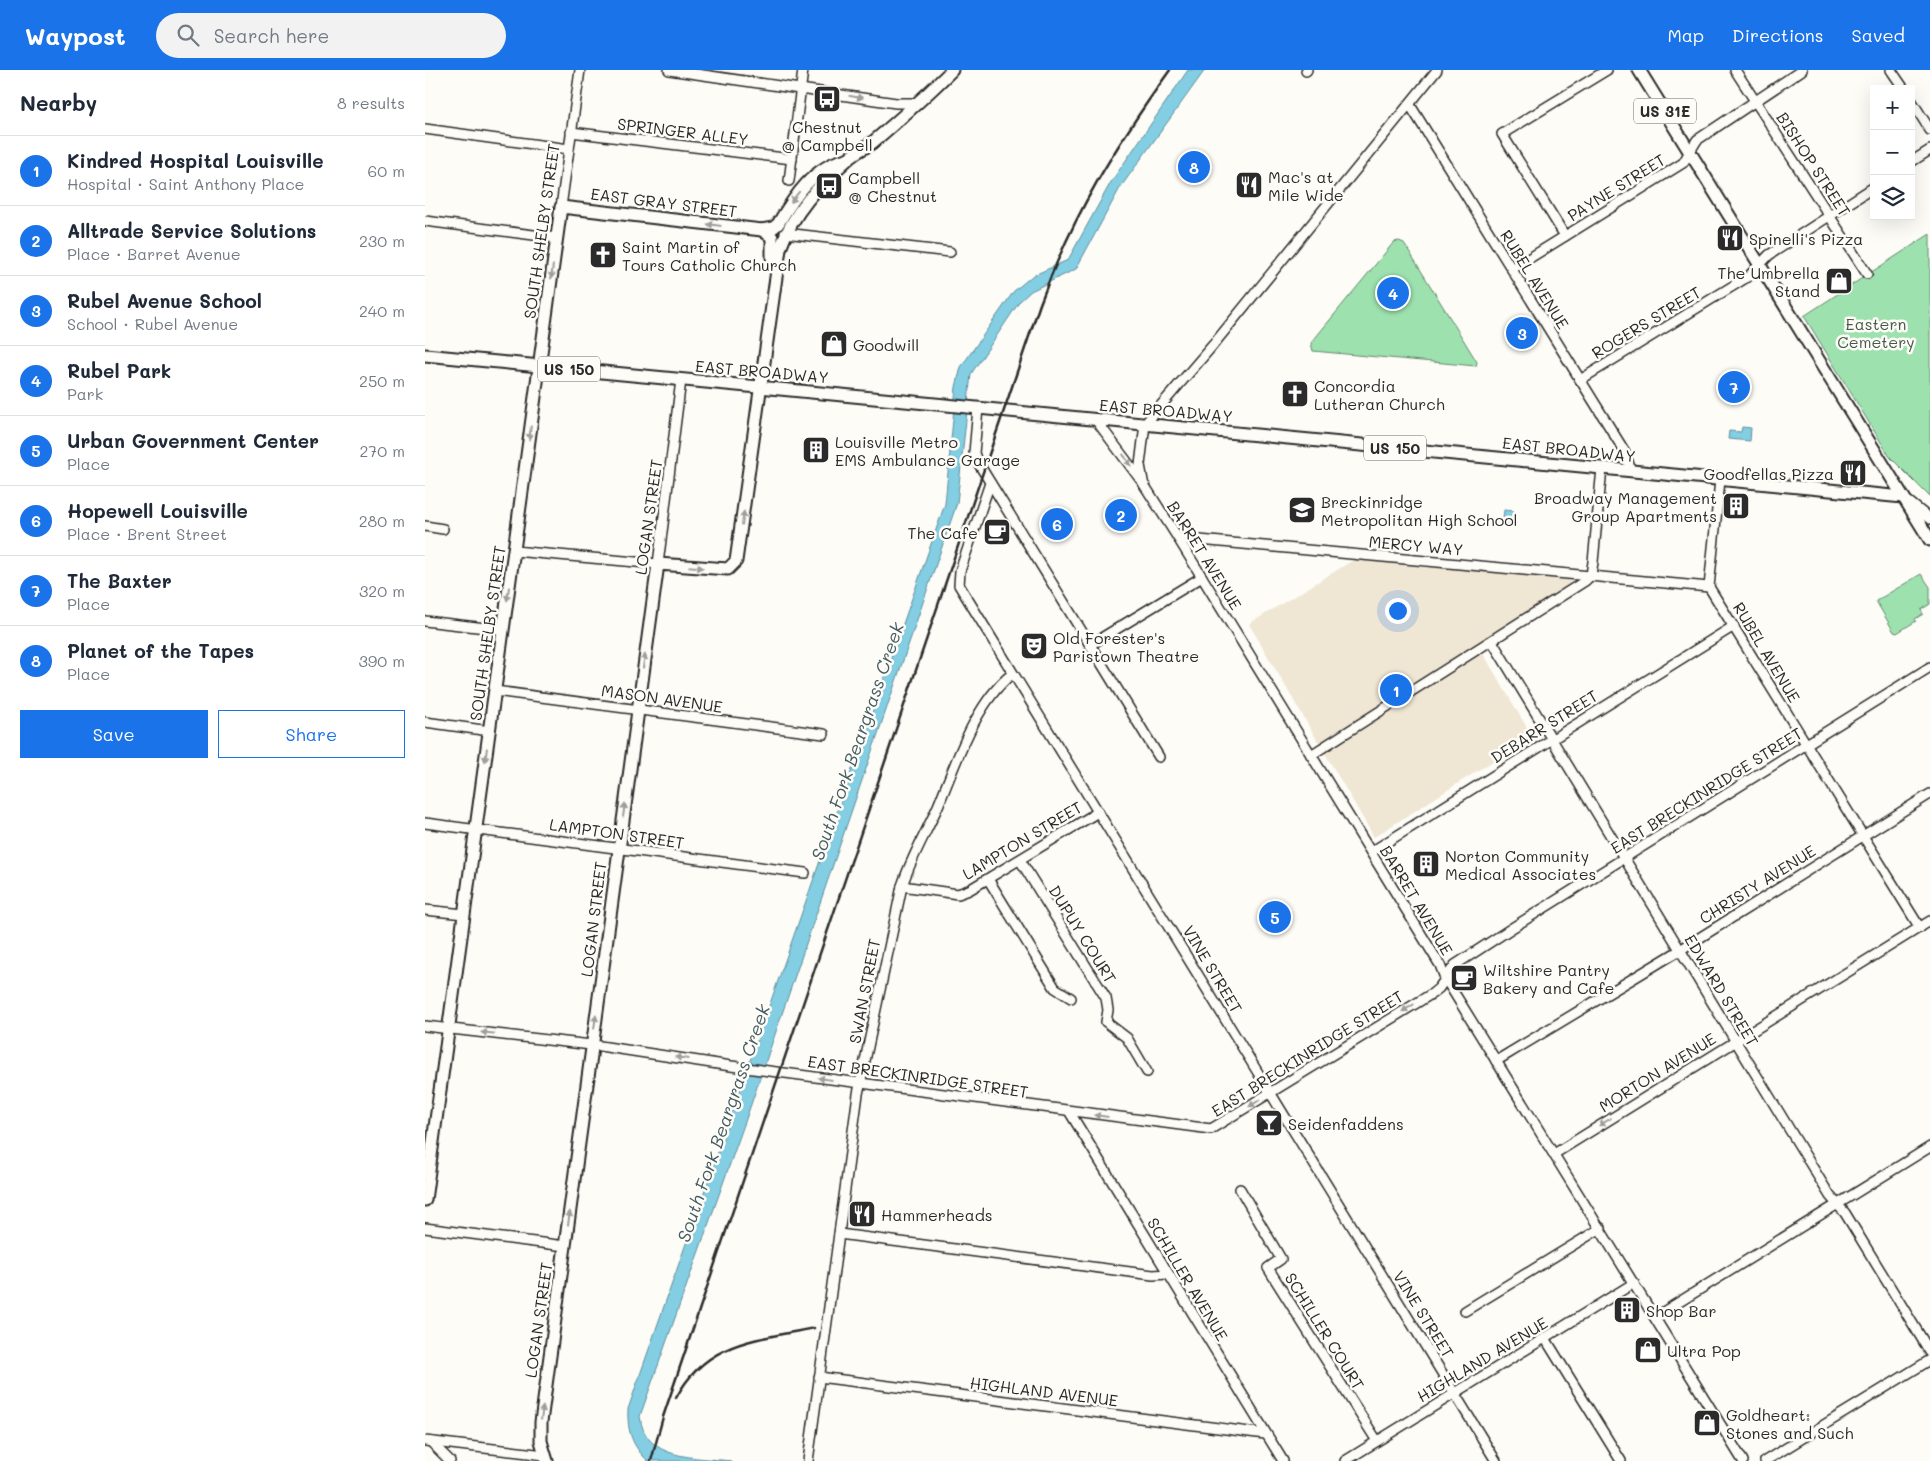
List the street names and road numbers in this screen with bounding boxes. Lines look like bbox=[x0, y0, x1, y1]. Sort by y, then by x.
road number: US 31E bbox=[1634, 98, 1696, 124]
street label: BISHOP STREET bbox=[1772, 108, 1856, 220]
street label: SPRINGER ALLEY bbox=[616, 113, 750, 149]
street label: SOUTH SHELBY STREET bbox=[518, 142, 564, 320]
street label: PAYNE STREET bbox=[1563, 148, 1669, 225]
street label: EAST GRAY STREET bbox=[590, 183, 739, 221]
street label: RUBEL AVENUE bbox=[1496, 225, 1574, 333]
street label: ROGERS STREET bbox=[1588, 281, 1705, 363]
street label: EAST BROADWAY bbox=[694, 355, 830, 387]
road number: US 150 bbox=[538, 356, 600, 382]
street label: EAST BROADWAY bbox=[1098, 394, 1234, 426]
street label: EAST BROADWAY bbox=[1501, 432, 1637, 466]
road number: US 150 bbox=[1364, 436, 1426, 460]
street label: LOGAN STREET bbox=[630, 458, 667, 576]
street label: BARRET AVENUE bbox=[1163, 497, 1247, 613]
street label: MERCY WAY bbox=[1368, 530, 1464, 560]
street label: SOUTH SHELBY STREET bbox=[464, 544, 510, 722]
street label: RUBEL AVENUE bbox=[1729, 598, 1805, 706]
street label: MASON AVENUE bbox=[600, 679, 724, 717]
street label: DEBARR STREET bbox=[1487, 685, 1601, 767]
street label: EAST BRECKINRIDGE STREET bbox=[1606, 722, 1806, 858]
street label: LAMPTON STREET bbox=[958, 796, 1086, 884]
street label: LAMPTON STREET bbox=[548, 813, 686, 853]
street label: CHRISTY AVENUE bbox=[1695, 840, 1819, 928]
street label: BARRET AVENUE bbox=[1376, 841, 1458, 959]
street label: LOGAN STREET bbox=[575, 860, 611, 978]
street label: DUPUY COURT bbox=[1045, 881, 1122, 987]
street label: VINE STREET bbox=[1179, 921, 1247, 1017]
street label: EDWARD STREET bbox=[1680, 930, 1764, 1050]
street label: SWAN STREET bbox=[844, 937, 884, 1045]
street label: EAST BRECKINRIDGE STREET bbox=[1207, 985, 1407, 1121]
street label: MORTON AVENUE bbox=[1595, 1028, 1719, 1116]
street label: EAST BRECKINRIDGE STREET bbox=[806, 1050, 1030, 1102]
street label: SCHILLER AVENUE bbox=[1143, 1214, 1233, 1344]
street label: LOGAN STREET bbox=[520, 1261, 557, 1379]
street label: VINE STREET bbox=[1389, 1267, 1459, 1362]
street label: SCHILLER COURT bbox=[1281, 1269, 1369, 1394]
street label: HIGHLAND AVENUE bbox=[1413, 1312, 1551, 1406]
street label: HIGHLAND AVENUE bbox=[969, 1372, 1119, 1410]

